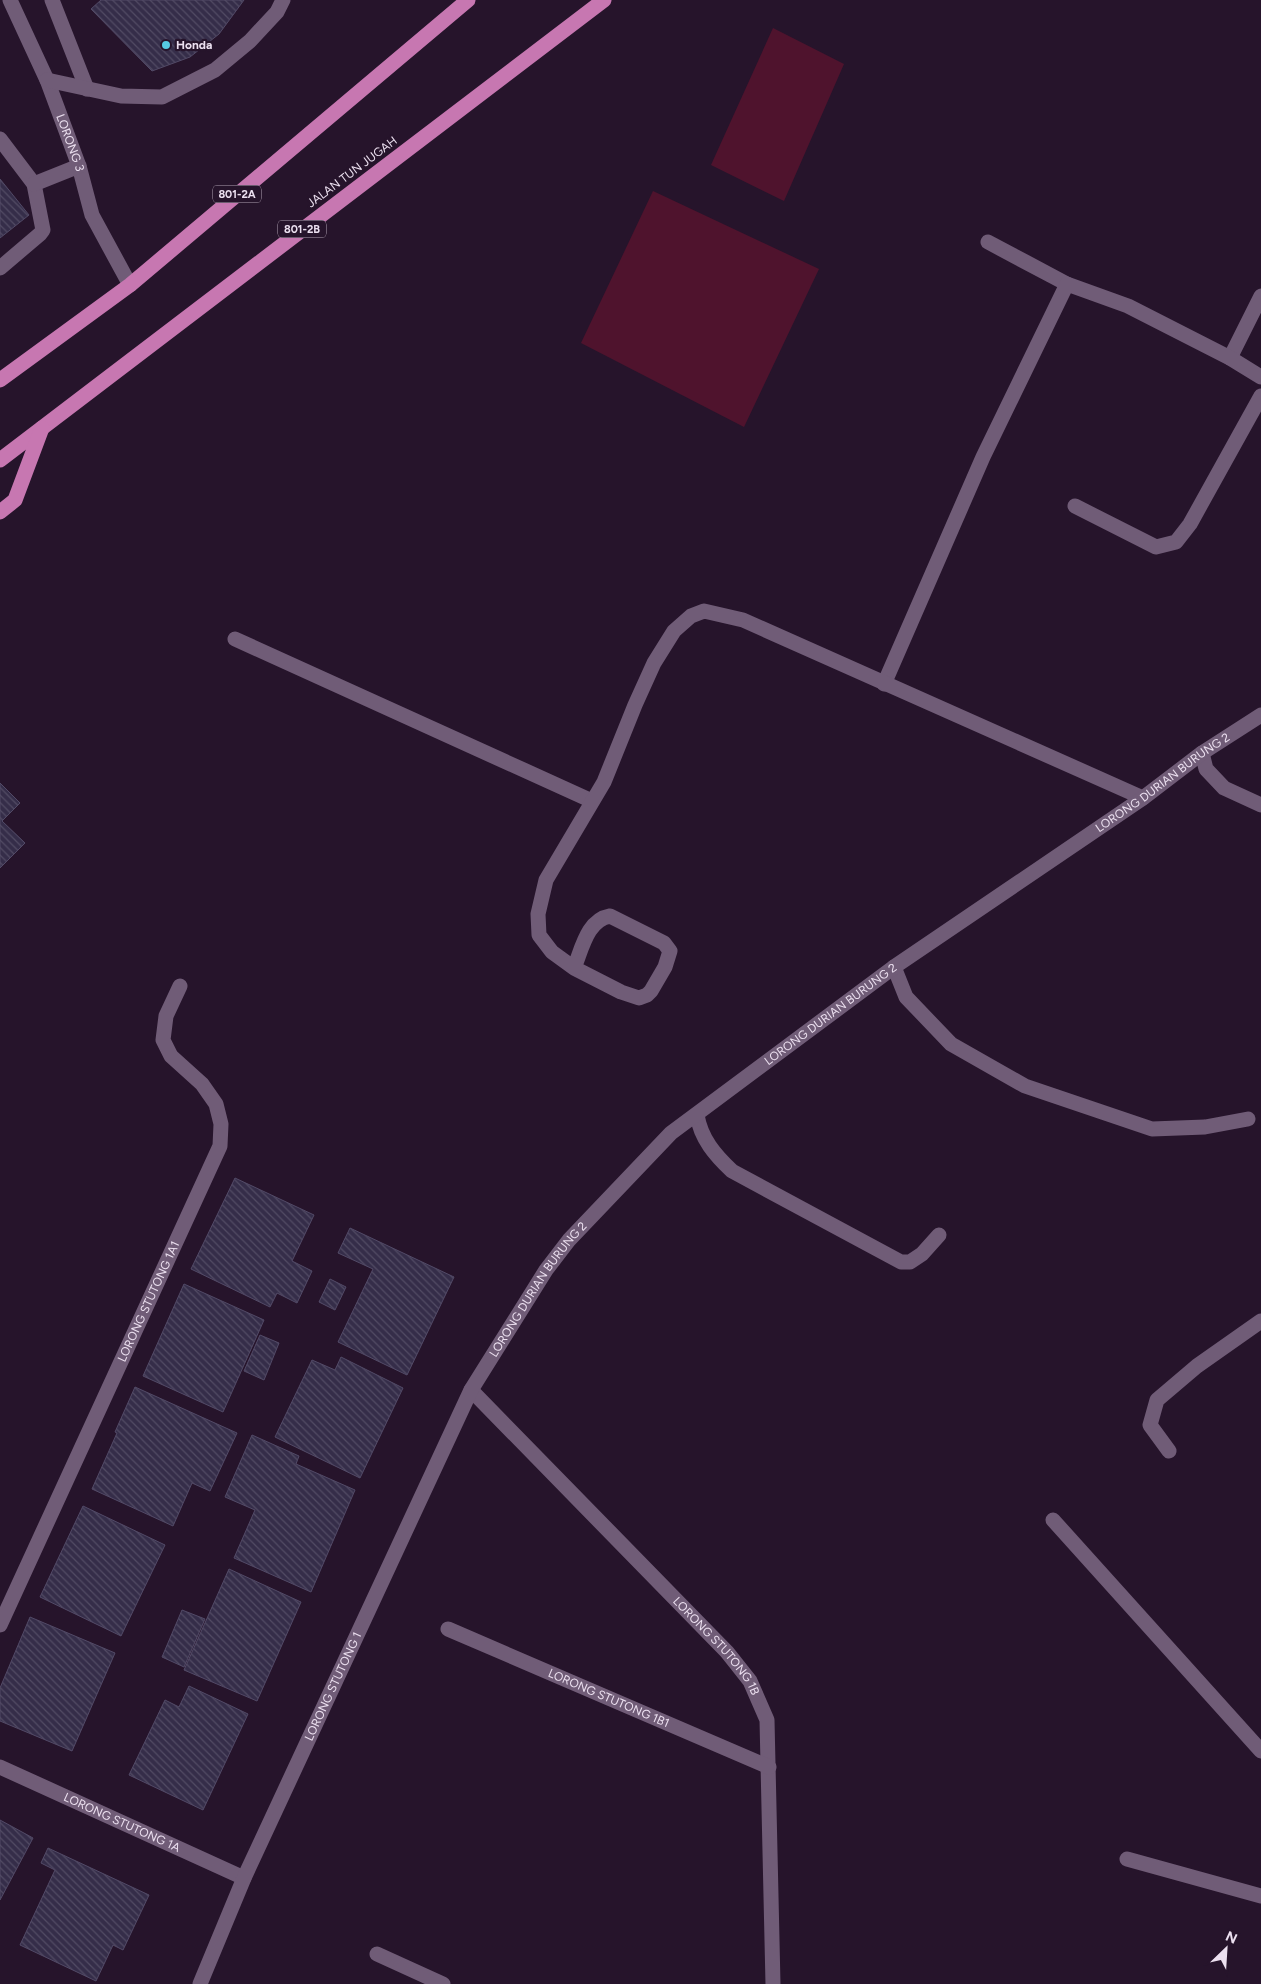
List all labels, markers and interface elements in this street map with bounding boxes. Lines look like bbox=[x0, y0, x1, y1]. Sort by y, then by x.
place label: Honda bbox=[176, 38, 212, 52]
marker: Honda bbox=[160, 39, 172, 51]
street label: LORONG 3 bbox=[53, 112, 87, 173]
street label: JALAN TUN JUGAH bbox=[304, 134, 400, 210]
road number: 801-2A bbox=[213, 185, 261, 202]
road number: 801-2B bbox=[278, 220, 326, 238]
street label: LORONG DURIAN BURUNG 2 bbox=[1093, 730, 1232, 835]
street label: LORONG DURIAN BURUNG 2 bbox=[762, 960, 899, 1068]
street label: LORONG DURIAN BURUNG 2 bbox=[486, 1219, 590, 1360]
street label: LORONG STUTONG 1A1 bbox=[115, 1239, 182, 1364]
street label: LORONG STUTONG 1B bbox=[670, 1594, 762, 1697]
street label: LORONG STUTONG 1 bbox=[302, 1630, 364, 1743]
street label: LORONG STUTONG 1B1 bbox=[546, 1666, 672, 1730]
street label: LORONG STUTONG 1A bbox=[62, 1790, 182, 1855]
north arrow bbox=[1201, 1924, 1251, 1974]
text: N bbox=[1223, 1928, 1240, 1948]

